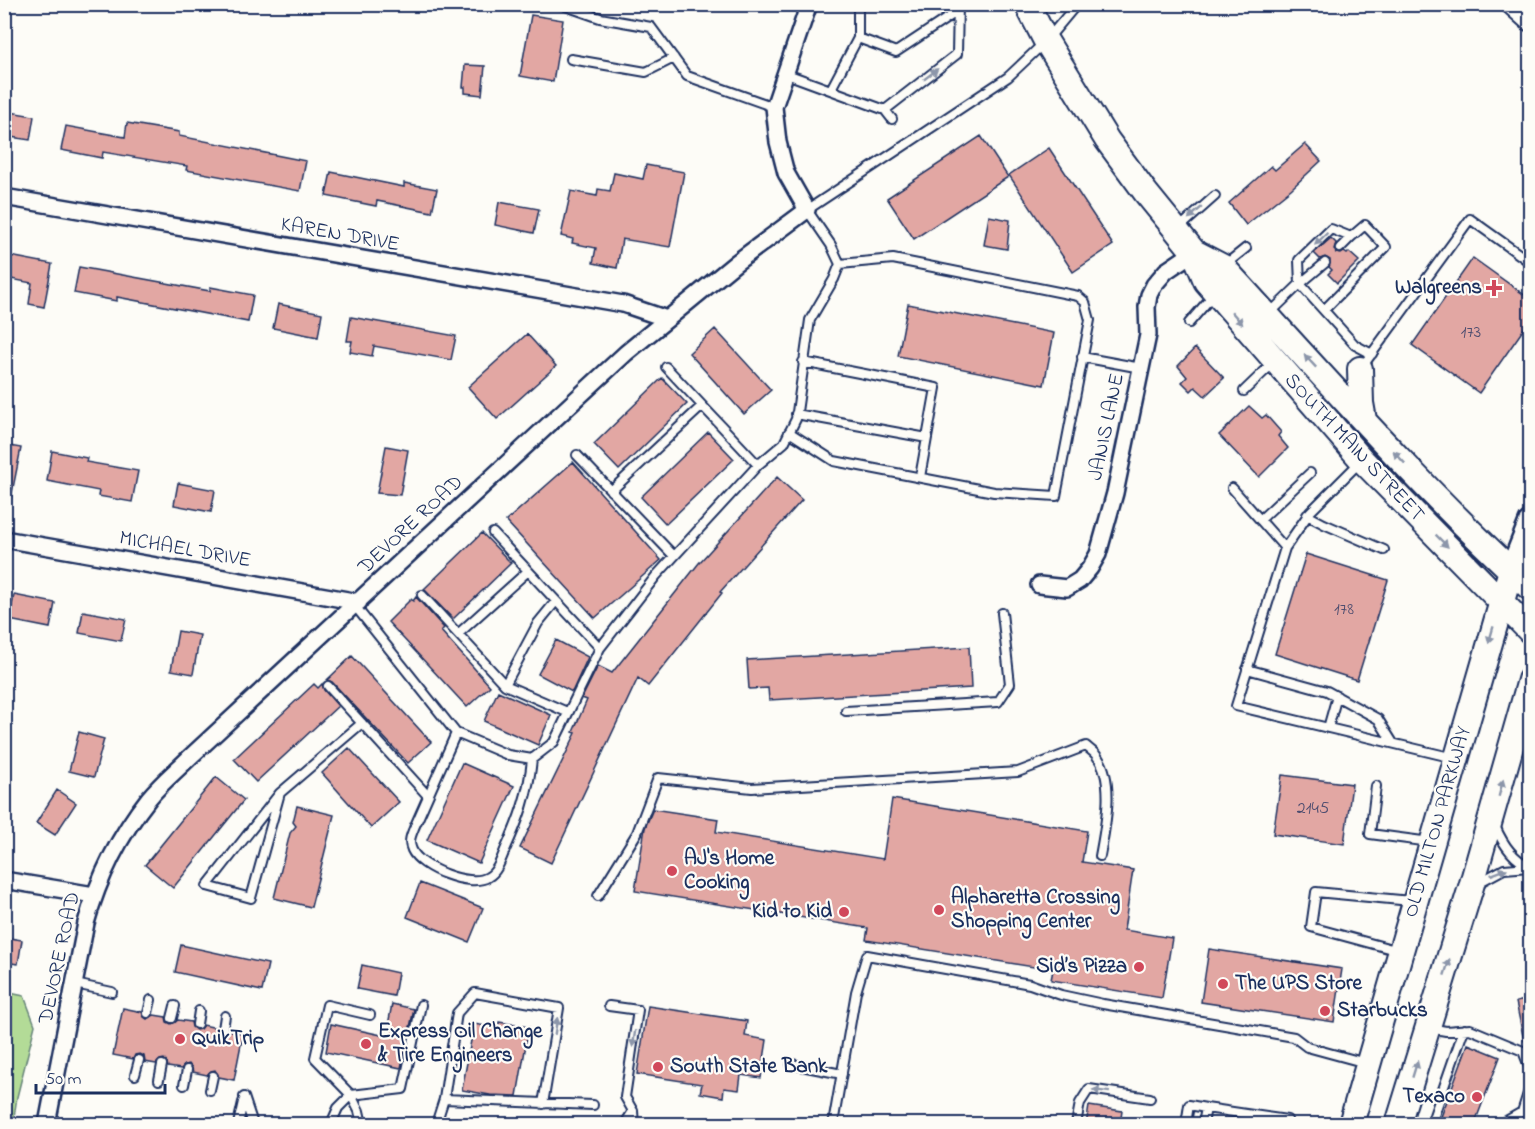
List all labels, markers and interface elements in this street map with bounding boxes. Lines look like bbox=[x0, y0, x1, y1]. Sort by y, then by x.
one-way arrow bbox=[923, 69, 938, 81]
one-way arrow bbox=[1188, 206, 1203, 219]
street label: KAREN DRIVE bbox=[278, 210, 402, 260]
one-way arrow bbox=[1313, 232, 1328, 246]
place label: Walgreens bbox=[1395, 273, 1482, 305]
marker: Walgreens bbox=[1487, 281, 1501, 295]
one-way arrow bbox=[1230, 310, 1243, 325]
house number: 173 bbox=[1461, 320, 1481, 346]
one-way arrow bbox=[1304, 354, 1317, 369]
street label: SOUTH MAIN STREET bbox=[1277, 367, 1431, 529]
street label: JANIS LANE bbox=[1081, 371, 1133, 483]
one-way arrow bbox=[1393, 450, 1406, 465]
street label: DEVORE ROAD bbox=[351, 468, 470, 582]
street label: MICHAEL DRIVE bbox=[117, 524, 253, 576]
one-way arrow bbox=[1434, 534, 1448, 548]
house number: 178 bbox=[1334, 597, 1354, 623]
one-way arrow bbox=[1485, 626, 1495, 644]
street label: OLD MILTON PARKWAY bbox=[1396, 723, 1480, 921]
one-way arrow bbox=[1496, 778, 1506, 797]
house number: 2145 bbox=[1297, 796, 1329, 822]
place label: AJ's Home Cooking bbox=[684, 844, 775, 900]
marker: AJ's Home Cooking bbox=[665, 864, 679, 878]
one-way arrow bbox=[1491, 867, 1509, 877]
place label: Alpharetta Crossing Shopping Center bbox=[951, 883, 1120, 939]
street label: DEVORE ROAD bbox=[31, 889, 89, 1028]
place label: Kid to Kid bbox=[752, 897, 832, 927]
marker: Alpharetta Crossing Shopping Center bbox=[932, 903, 946, 917]
marker: Kid to Kid bbox=[837, 905, 851, 919]
place label: Sid’s Pizza bbox=[1036, 952, 1127, 982]
one-way arrow bbox=[1443, 958, 1452, 976]
marker: Sid’s Pizza bbox=[1132, 960, 1146, 974]
place label: The UPS Store bbox=[1235, 969, 1363, 999]
marker: The UPS Store bbox=[1216, 977, 1230, 991]
place label: Starbucks bbox=[1337, 996, 1428, 1026]
marker: Starbucks bbox=[1318, 1004, 1332, 1018]
one-way arrow bbox=[552, 1016, 561, 1035]
place label: Express Oil Change & Tire Engineers bbox=[377, 1017, 543, 1073]
place label: QuikTrip bbox=[192, 1024, 264, 1054]
one-way arrow bbox=[629, 1030, 638, 1049]
marker: QuikTrip bbox=[173, 1032, 187, 1046]
marker: Express Oil Change & Tire Engineers bbox=[359, 1037, 373, 1051]
place label: South State Bank bbox=[670, 1052, 828, 1082]
scale bar bbox=[36, 1057, 165, 1095]
marker: South State Bank bbox=[651, 1060, 665, 1074]
one-way arrow bbox=[1411, 1060, 1420, 1078]
text: 50 m bbox=[45, 1067, 82, 1093]
place label: Texaco bbox=[1403, 1082, 1465, 1112]
one-way arrow bbox=[1091, 1086, 1110, 1095]
marker: Texaco bbox=[1470, 1090, 1484, 1104]

